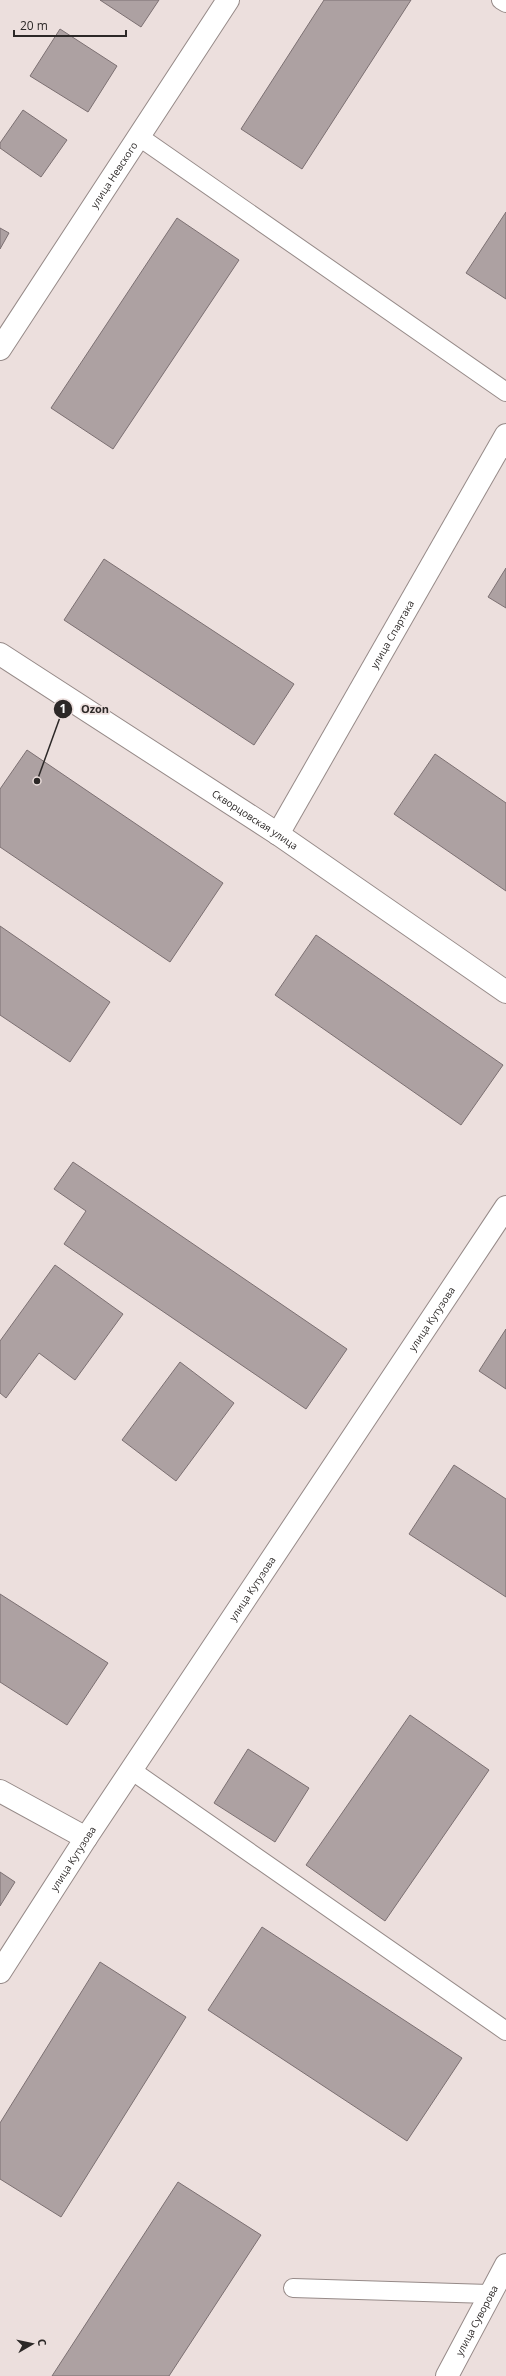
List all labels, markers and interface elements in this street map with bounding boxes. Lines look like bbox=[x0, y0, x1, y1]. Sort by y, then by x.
scale bar bbox=[14, 12, 126, 38]
text: 20 m bbox=[20, 17, 48, 34]
street label: улица Невского bbox=[87, 139, 141, 211]
street label: улица Спартака bbox=[367, 598, 417, 671]
callout: Ozon bbox=[53, 698, 117, 721]
text: 1 bbox=[60, 700, 66, 717]
text: Ozon bbox=[81, 701, 109, 716]
street label: Скворцовская улица bbox=[209, 786, 301, 853]
street label: улица Кутузова bbox=[405, 1284, 458, 1354]
street label: улица Кутузова bbox=[226, 1554, 279, 1623]
street label: улица Кутузова bbox=[47, 1823, 99, 1894]
street label: улица Суворова bbox=[452, 2283, 501, 2358]
north arrow bbox=[12, 2324, 52, 2364]
text: С bbox=[34, 2338, 50, 2347]

